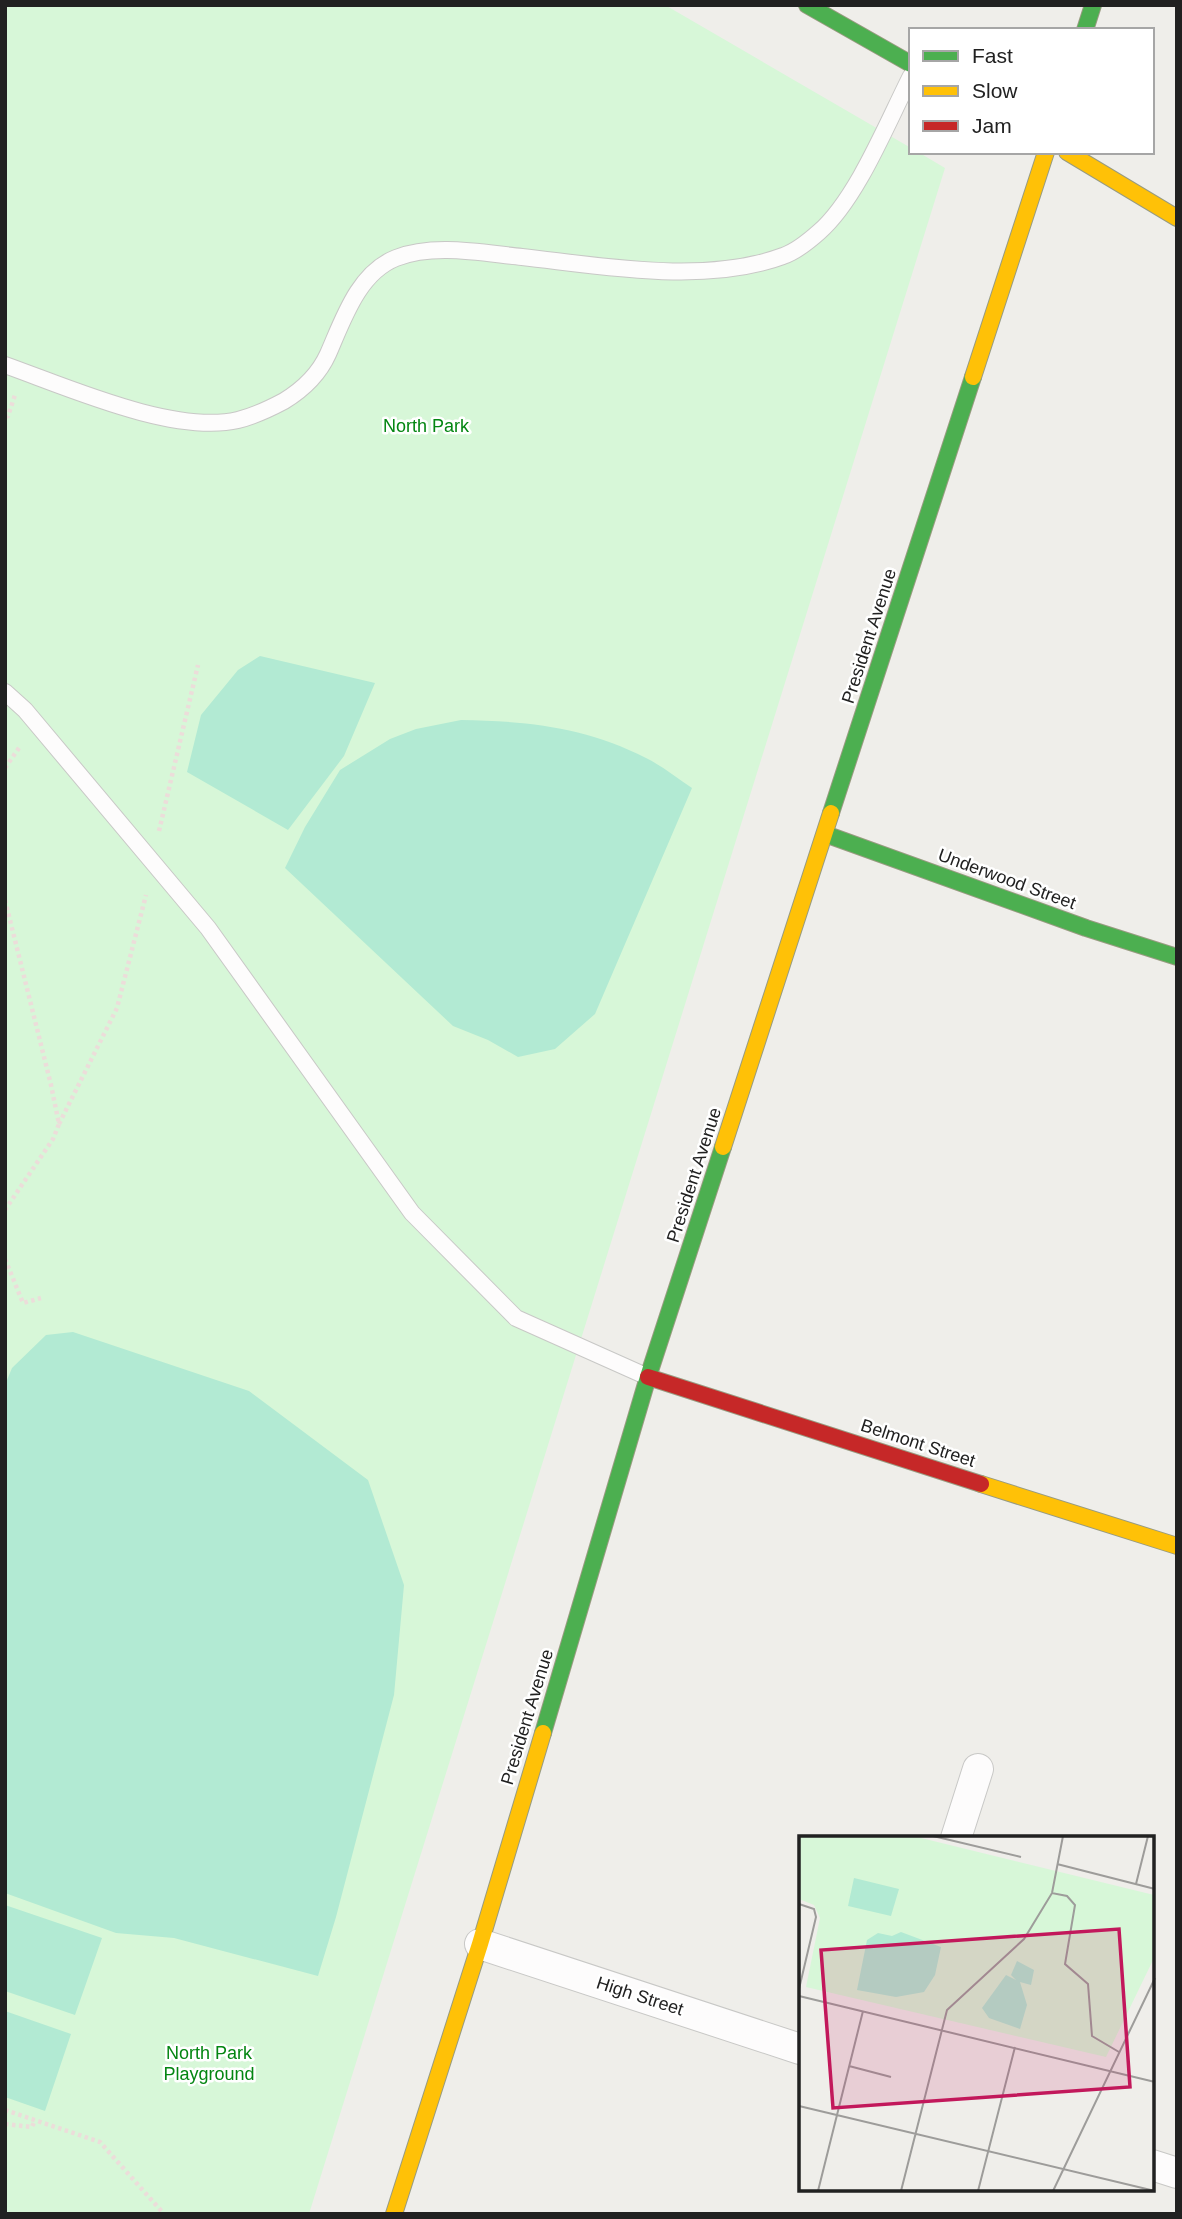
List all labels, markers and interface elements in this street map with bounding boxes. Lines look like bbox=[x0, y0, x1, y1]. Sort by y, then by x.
legend bbox=[909, 28, 1154, 154]
text: Fast bbox=[972, 44, 1013, 67]
text: Slow bbox=[972, 79, 1018, 102]
text: Jam bbox=[972, 114, 1012, 137]
park label: North Park bbox=[383, 416, 470, 436]
street label: President Avenue bbox=[838, 566, 900, 706]
street label: Underwood Street bbox=[935, 845, 1079, 913]
street label: President Avenue bbox=[663, 1105, 725, 1245]
street label: Belmont Street bbox=[858, 1415, 978, 1471]
street label: President Avenue bbox=[497, 1647, 557, 1787]
inset map bbox=[799, 1836, 1154, 2191]
street label: High Street bbox=[594, 1973, 686, 2019]
park label: North Park Playground bbox=[163, 2043, 255, 2084]

